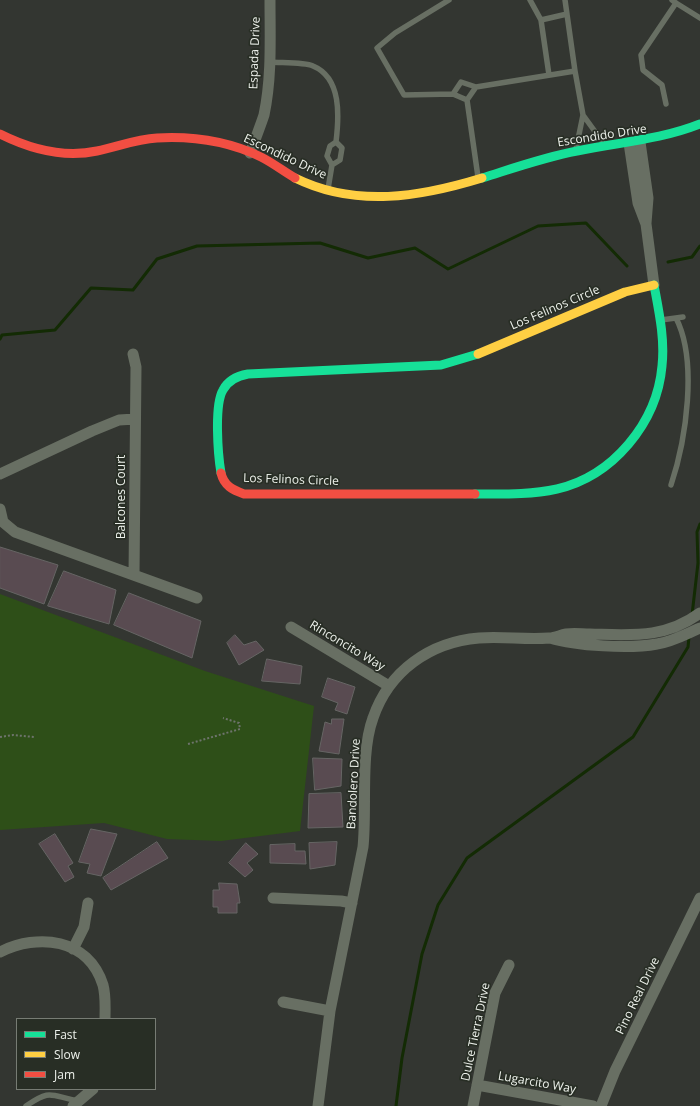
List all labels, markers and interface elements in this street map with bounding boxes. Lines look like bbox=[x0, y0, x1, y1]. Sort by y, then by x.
street label: Espada Drive bbox=[247, 16, 263, 90]
street label: Escondido Drive bbox=[556, 122, 648, 150]
street label: Escondido Drive bbox=[241, 131, 329, 183]
street label: Los Felinos Circle bbox=[508, 283, 602, 333]
street label: Balcones Court bbox=[115, 455, 129, 539]
street label: Los Felinos Circle bbox=[243, 471, 339, 489]
street label: Rinconcito Way bbox=[307, 618, 387, 674]
street label: Bandolero Drive bbox=[344, 738, 364, 830]
street label: Pino Real Drive bbox=[613, 955, 663, 1037]
street label: Dulce Tierra Drive bbox=[459, 982, 493, 1082]
legend bbox=[16, 1018, 156, 1090]
text: Fast bbox=[54, 1026, 77, 1043]
text: Slow bbox=[54, 1046, 80, 1063]
text: Jam bbox=[54, 1066, 75, 1083]
street label: Lugarcito Way bbox=[497, 1069, 577, 1097]

